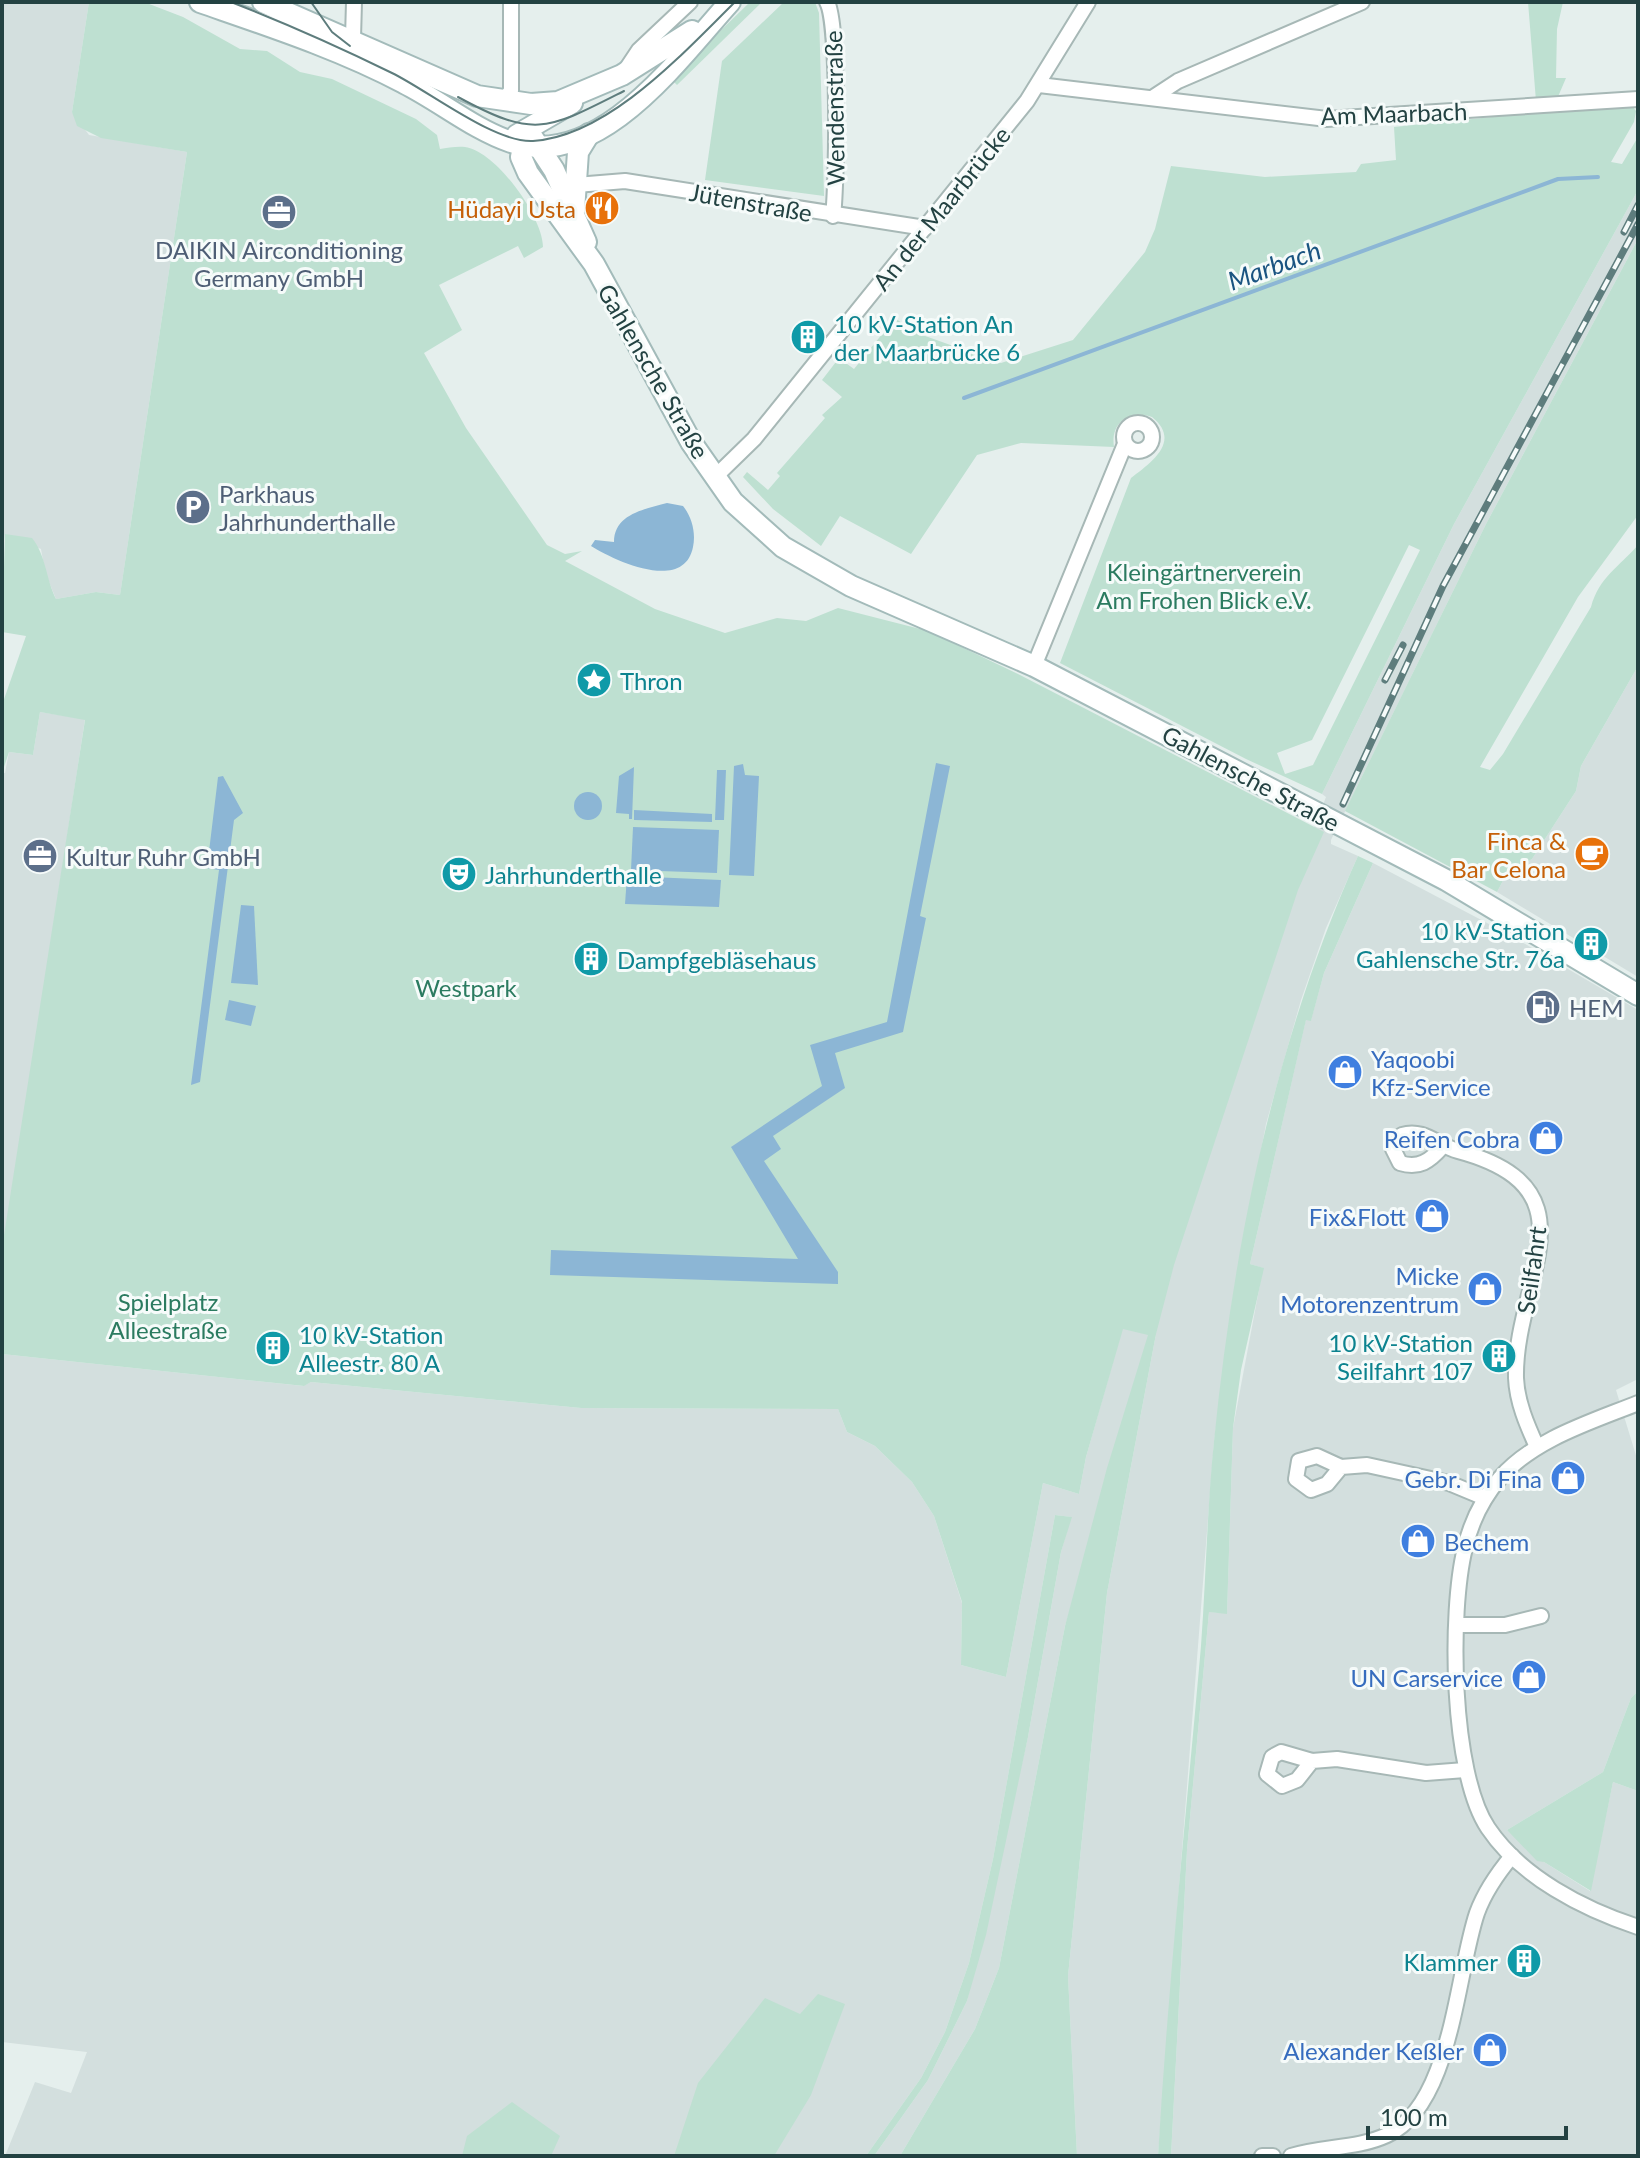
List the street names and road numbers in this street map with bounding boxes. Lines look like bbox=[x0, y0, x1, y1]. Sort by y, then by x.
street label: Wendenstraße bbox=[818, 30, 850, 186]
street label: Am Maarbach bbox=[1320, 96, 1468, 130]
street label: An der Maarbrücke bbox=[866, 120, 1016, 296]
street label: Jütenstraße bbox=[687, 177, 815, 227]
street label: Gahlensche Straße bbox=[592, 279, 716, 463]
street label: Gahlensche Straße bbox=[1157, 719, 1345, 837]
street label: Seilfahrt bbox=[1511, 1224, 1552, 1316]

